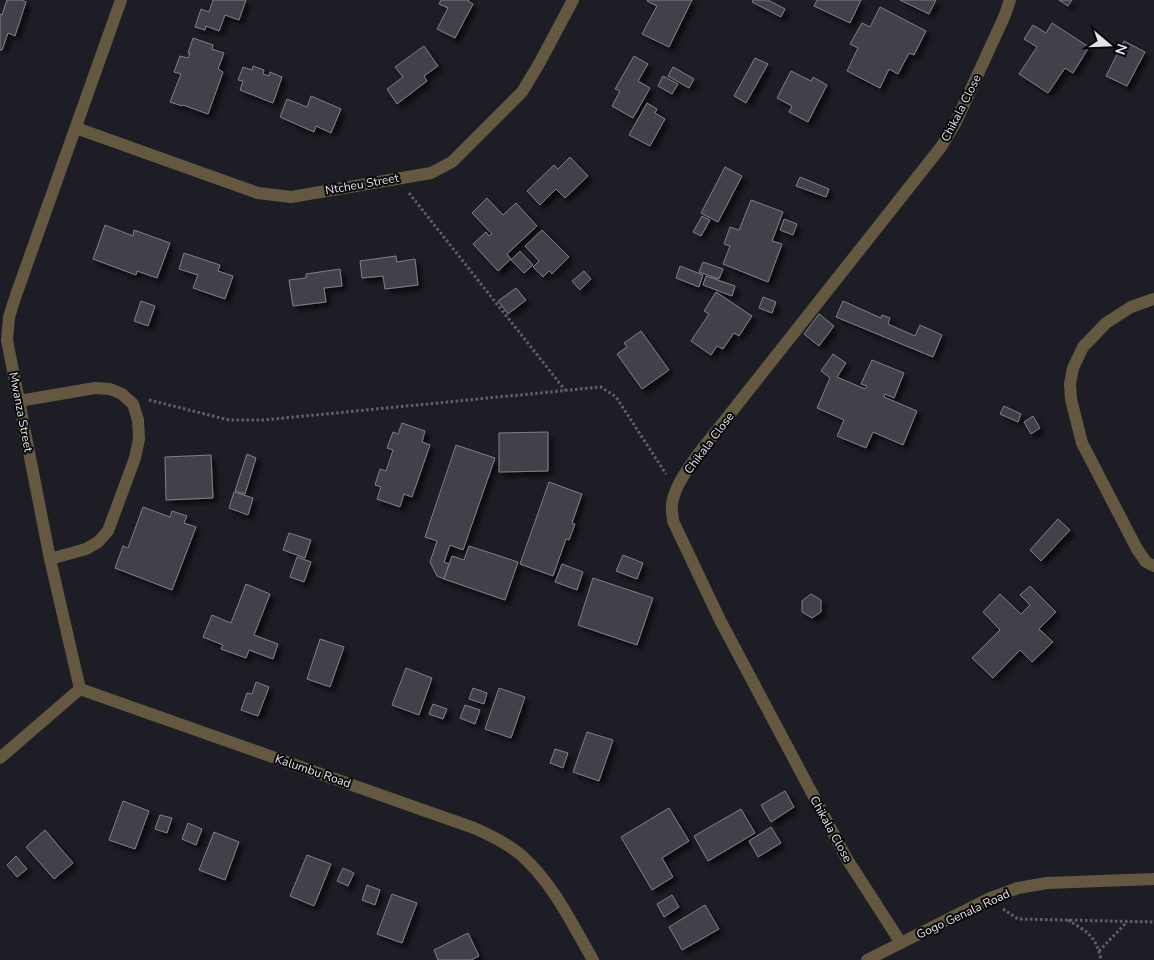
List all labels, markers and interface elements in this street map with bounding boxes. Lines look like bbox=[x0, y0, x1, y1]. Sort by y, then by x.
north arrow bbox=[1084, 20, 1134, 70]
text: N bbox=[1110, 41, 1132, 57]
street label: Chikala Close bbox=[937, 72, 985, 144]
street label: Ntcheu Street bbox=[324, 170, 401, 198]
street label: Mwanza Street bbox=[5, 371, 37, 454]
street label: Chikala Close bbox=[681, 409, 737, 477]
street label: Kalumbu Road bbox=[273, 751, 353, 791]
street label: Chikala Close bbox=[806, 793, 856, 865]
street label: Gogo Genala Road bbox=[914, 885, 1012, 943]

